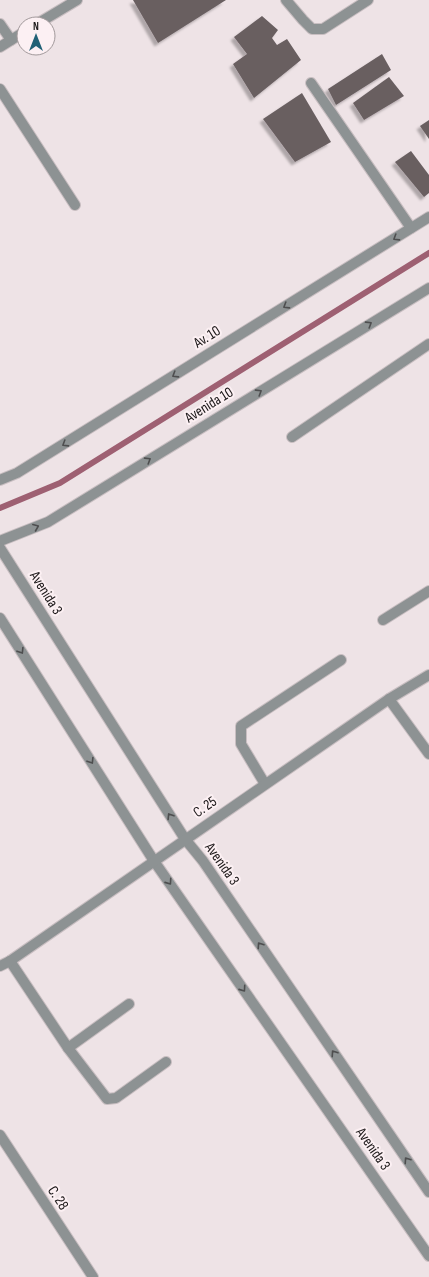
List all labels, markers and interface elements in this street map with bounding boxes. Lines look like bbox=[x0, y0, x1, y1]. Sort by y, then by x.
north arrow bbox=[16, 16, 56, 56]
text: N bbox=[33, 20, 39, 33]
one-way arrow bbox=[393, 233, 400, 240]
one-way arrow bbox=[283, 302, 290, 309]
street label: Av. 10 bbox=[189, 321, 224, 353]
one-way arrow bbox=[365, 321, 372, 329]
one-way arrow bbox=[172, 370, 179, 378]
street label: Avenida 10 bbox=[180, 383, 237, 428]
one-way arrow bbox=[255, 390, 262, 397]
one-way arrow bbox=[62, 439, 69, 446]
one-way arrow bbox=[144, 458, 151, 465]
one-way arrow bbox=[33, 523, 40, 531]
street label: Avenida 3 bbox=[25, 567, 67, 618]
one-way arrow bbox=[16, 647, 24, 654]
one-way arrow bbox=[86, 757, 93, 764]
street label: C. 25 bbox=[189, 792, 221, 822]
one-way arrow bbox=[168, 813, 175, 820]
street label: Avenida 3 bbox=[200, 838, 244, 889]
one-way arrow bbox=[164, 878, 172, 885]
one-way arrow bbox=[258, 943, 265, 950]
one-way arrow bbox=[238, 984, 245, 991]
one-way arrow bbox=[332, 1050, 339, 1057]
street label: Avenida 3 bbox=[351, 1123, 395, 1174]
one-way arrow bbox=[404, 1157, 412, 1164]
street label: C. 28 bbox=[43, 1182, 73, 1214]

